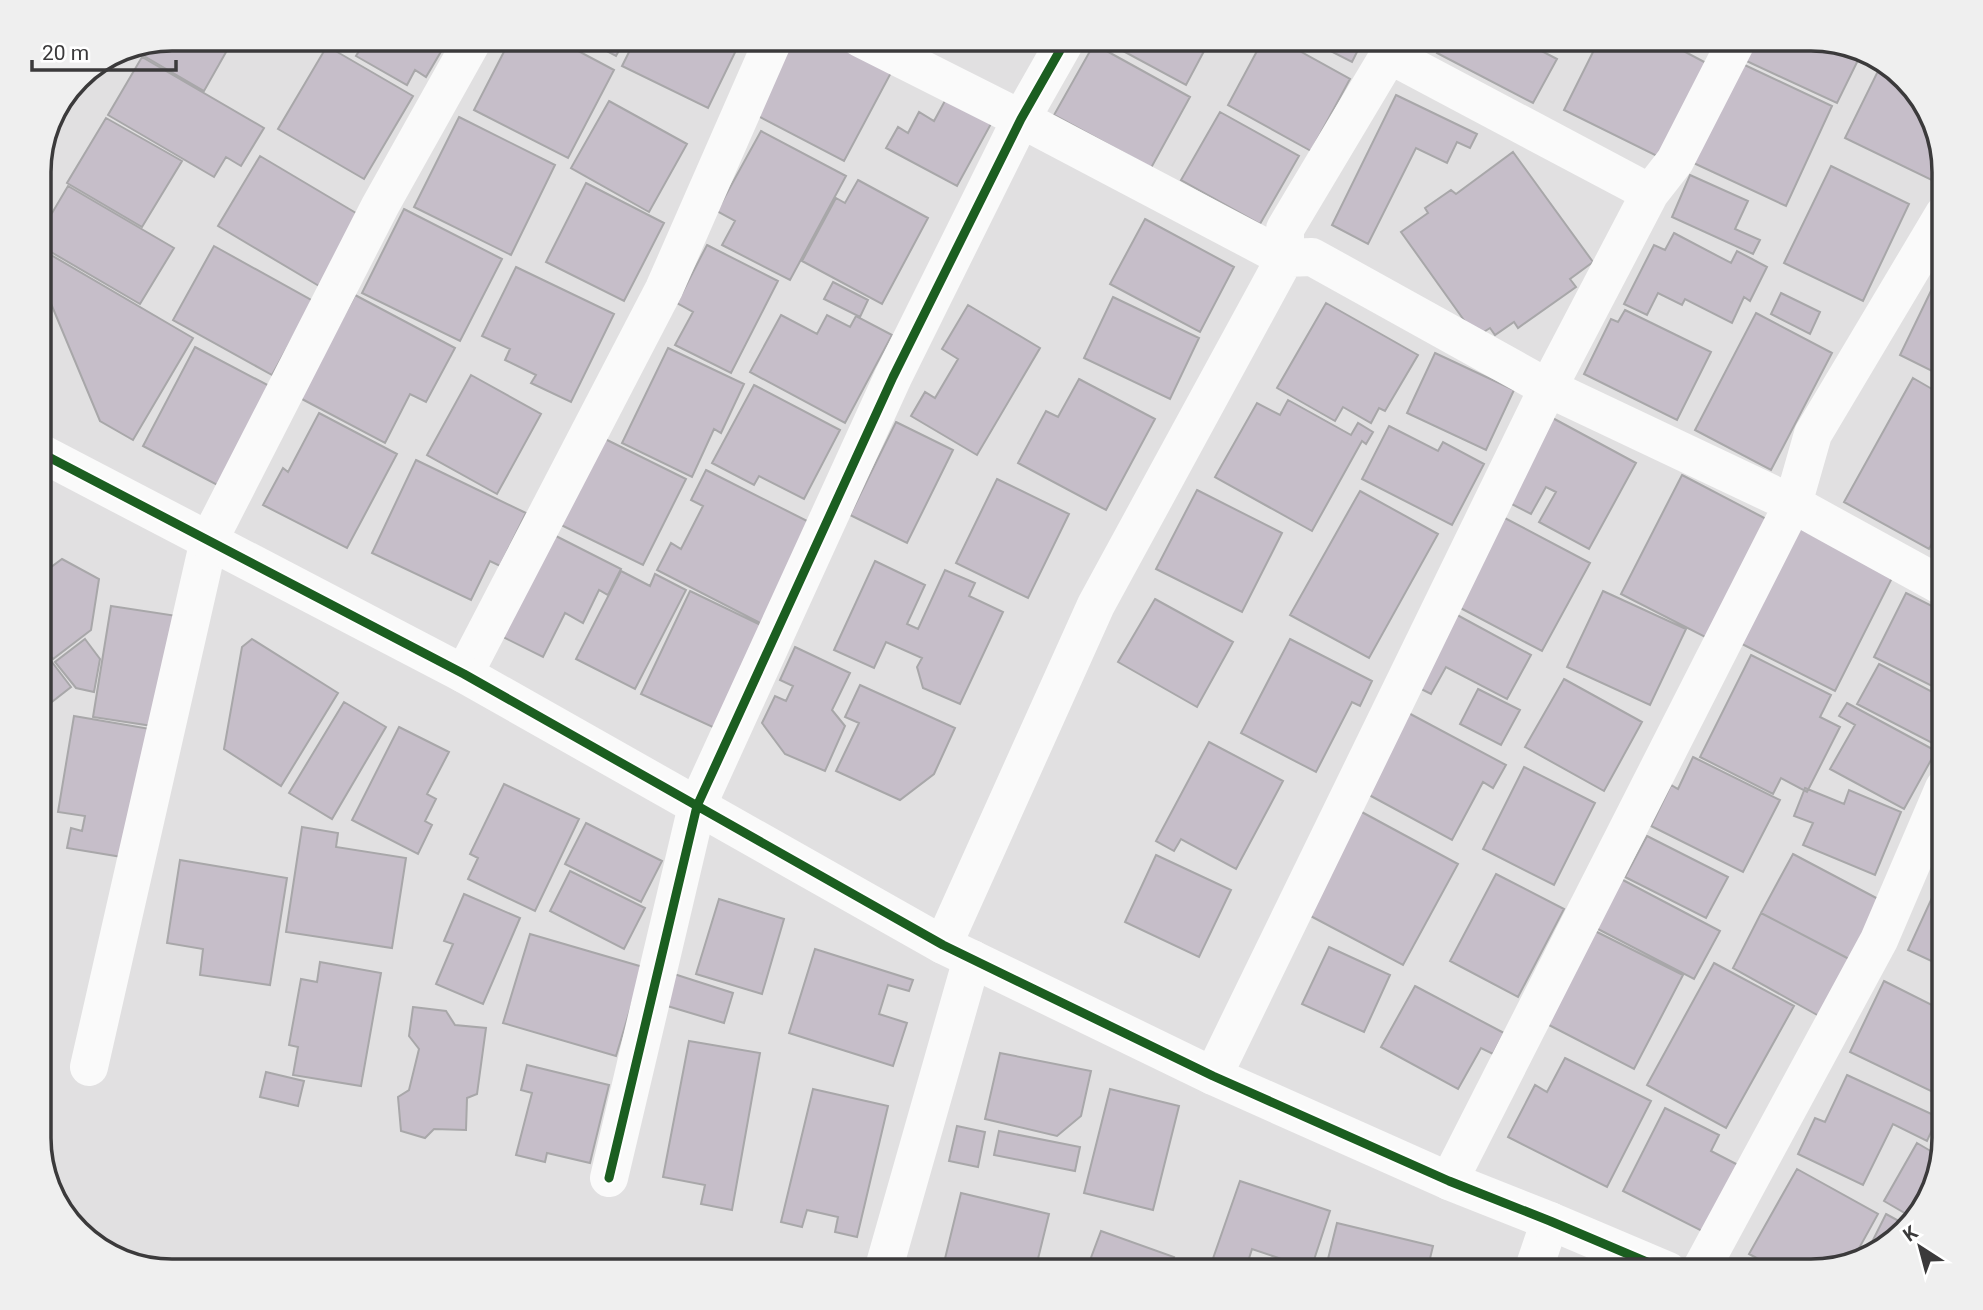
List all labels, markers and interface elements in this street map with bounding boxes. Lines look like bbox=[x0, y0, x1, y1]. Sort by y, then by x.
scale bar bbox=[32, 28, 175, 72]
text: 20 m bbox=[42, 41, 89, 65]
north arrow bbox=[1885, 1212, 1955, 1282]
text: K bbox=[1899, 1220, 1923, 1247]

